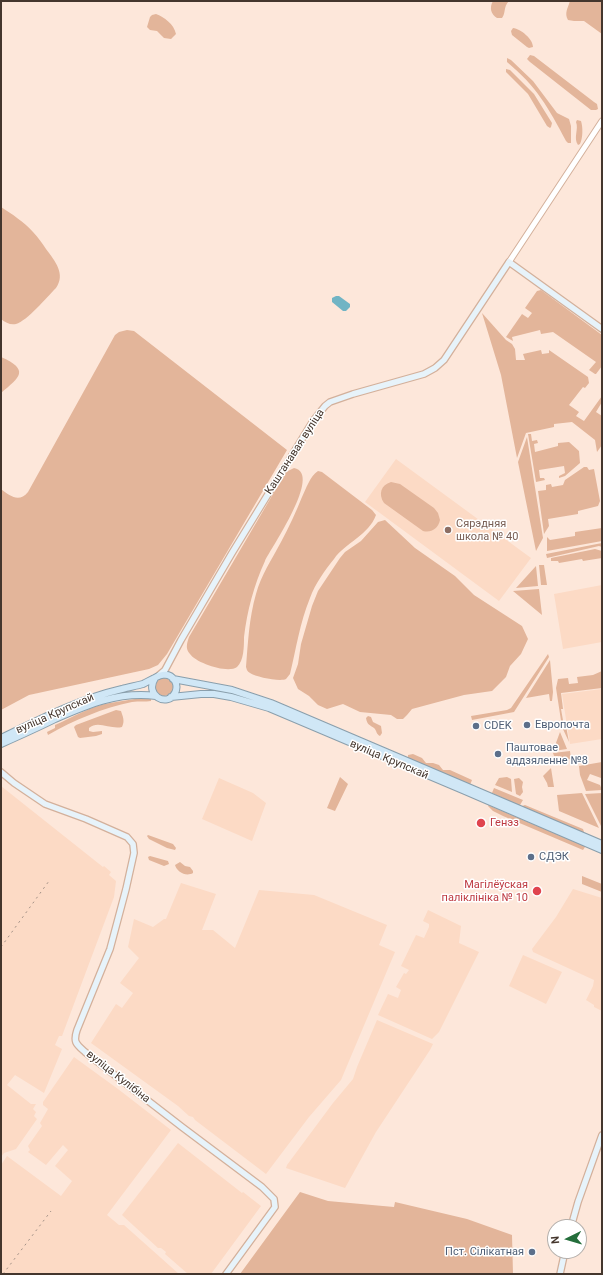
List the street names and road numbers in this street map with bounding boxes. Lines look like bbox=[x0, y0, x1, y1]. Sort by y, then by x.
street label: Каштанавая вуліца bbox=[262, 407, 328, 497]
street label: вуліца Крупскай bbox=[14, 691, 96, 737]
street label: вуліца Крупскай bbox=[348, 737, 430, 783]
street label: вуліца Кулібіна bbox=[83, 1048, 153, 1106]

